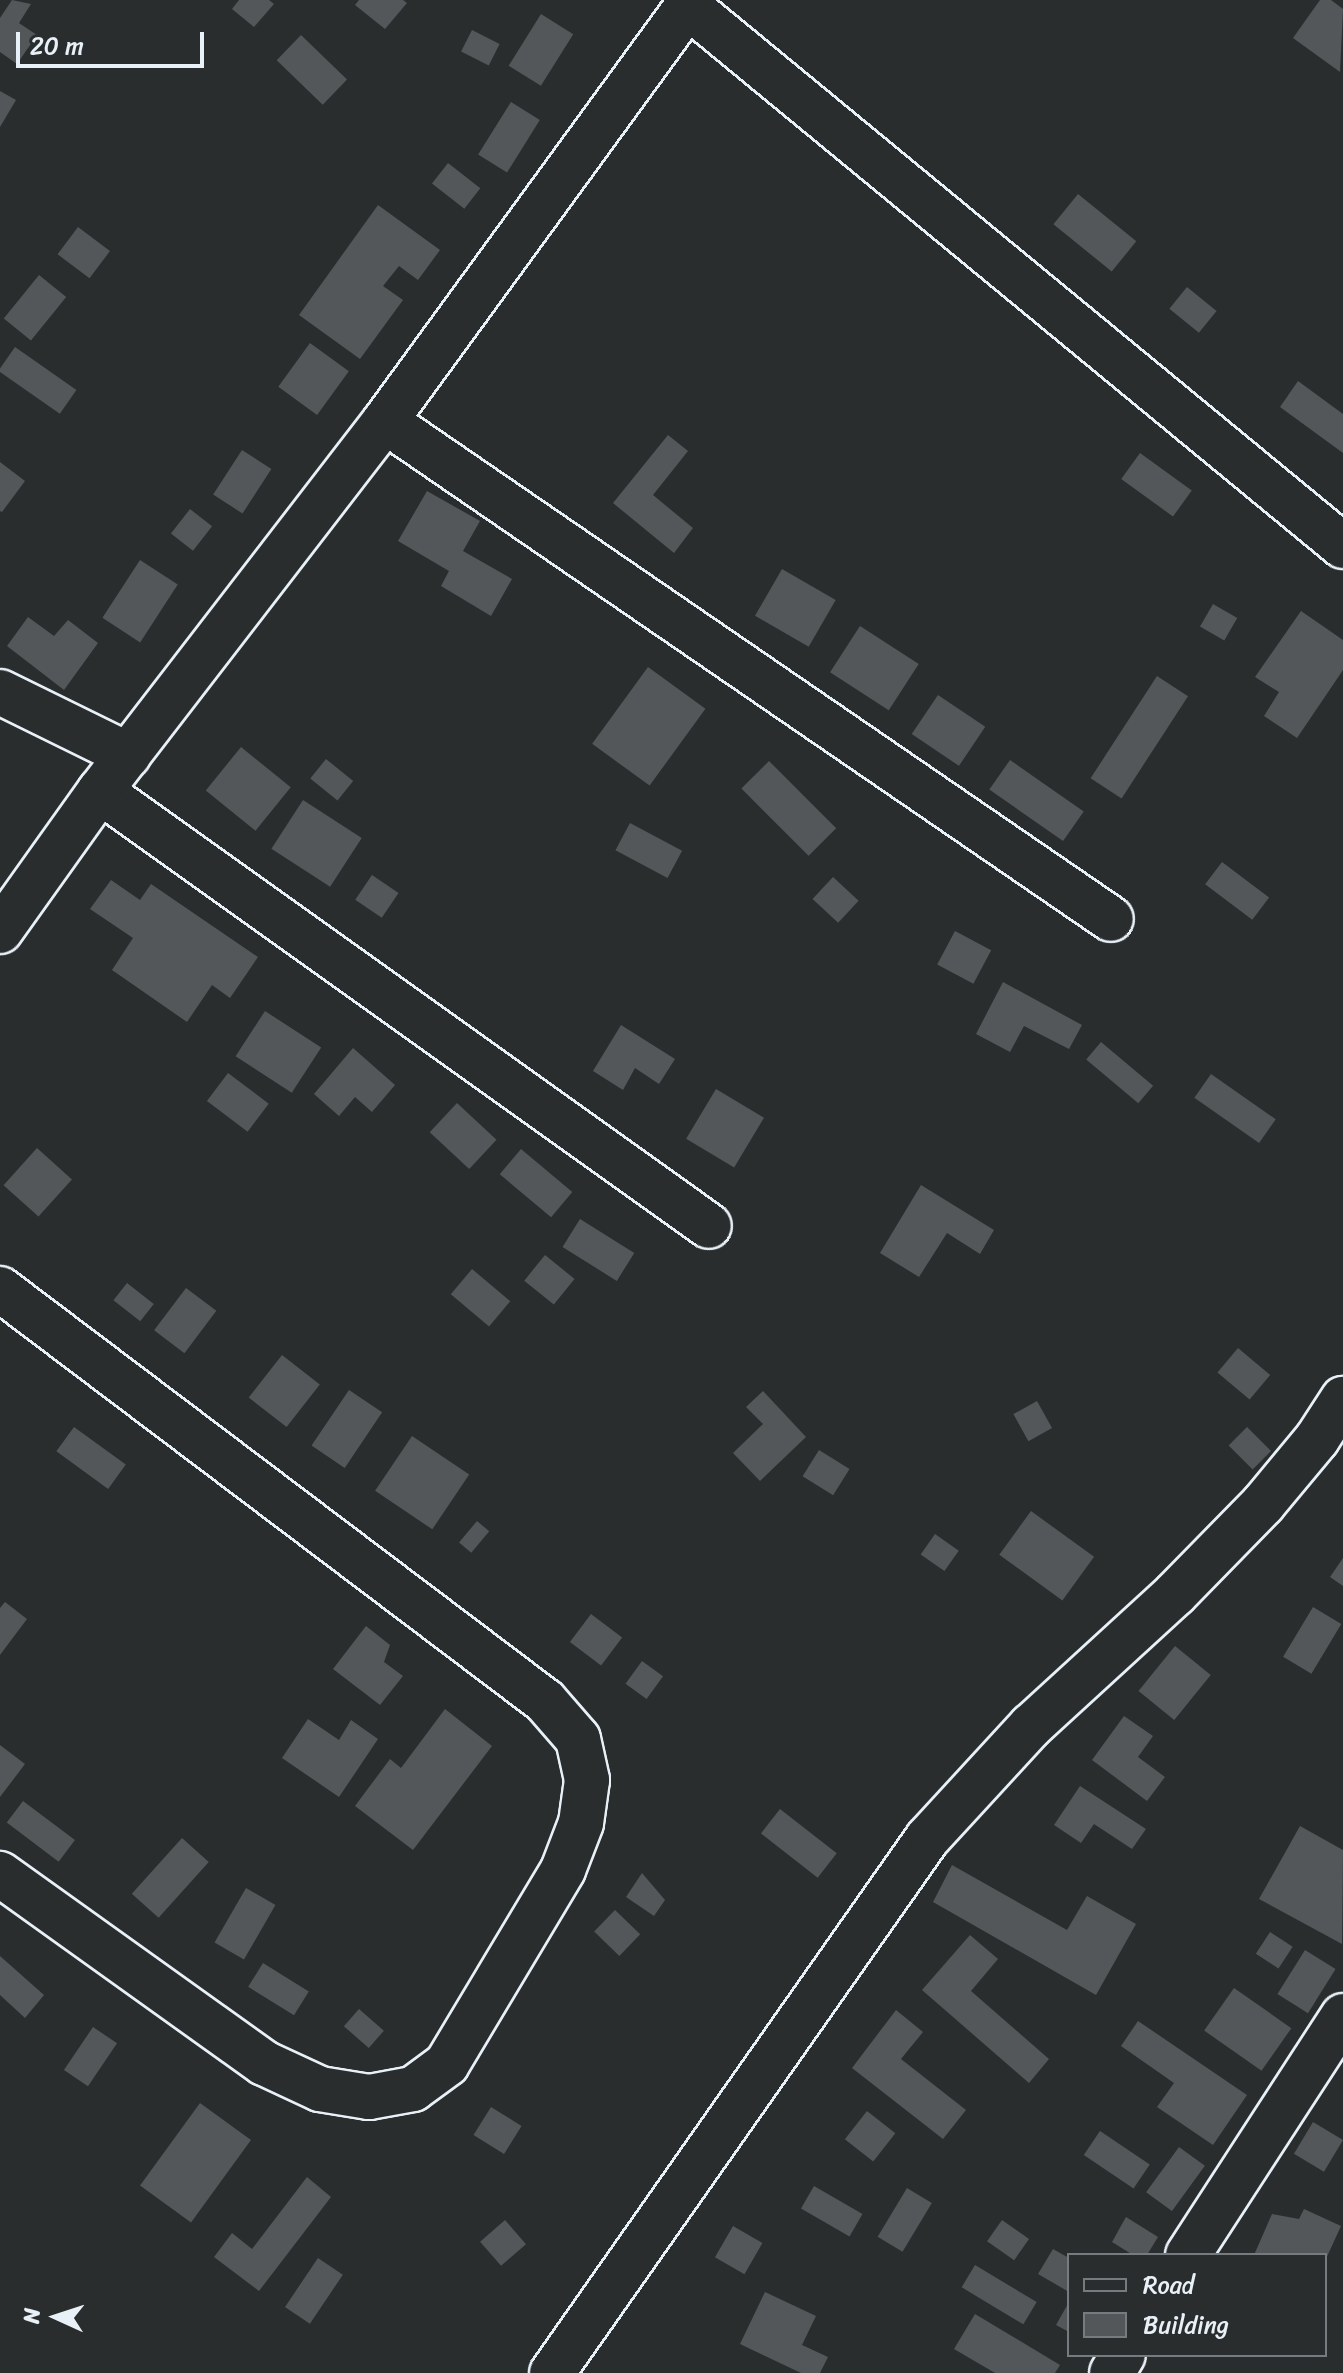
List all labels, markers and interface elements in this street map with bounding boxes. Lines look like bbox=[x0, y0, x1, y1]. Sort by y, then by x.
scale bar bbox=[20, 16, 208, 66]
text: 20 m bbox=[30, 25, 84, 67]
legend bbox=[1067, 2253, 1327, 2357]
text: Road bbox=[1143, 2264, 1194, 2306]
north arrow bbox=[16, 2277, 96, 2357]
text: Building bbox=[1143, 2304, 1229, 2346]
text: N bbox=[12, 2307, 51, 2324]

